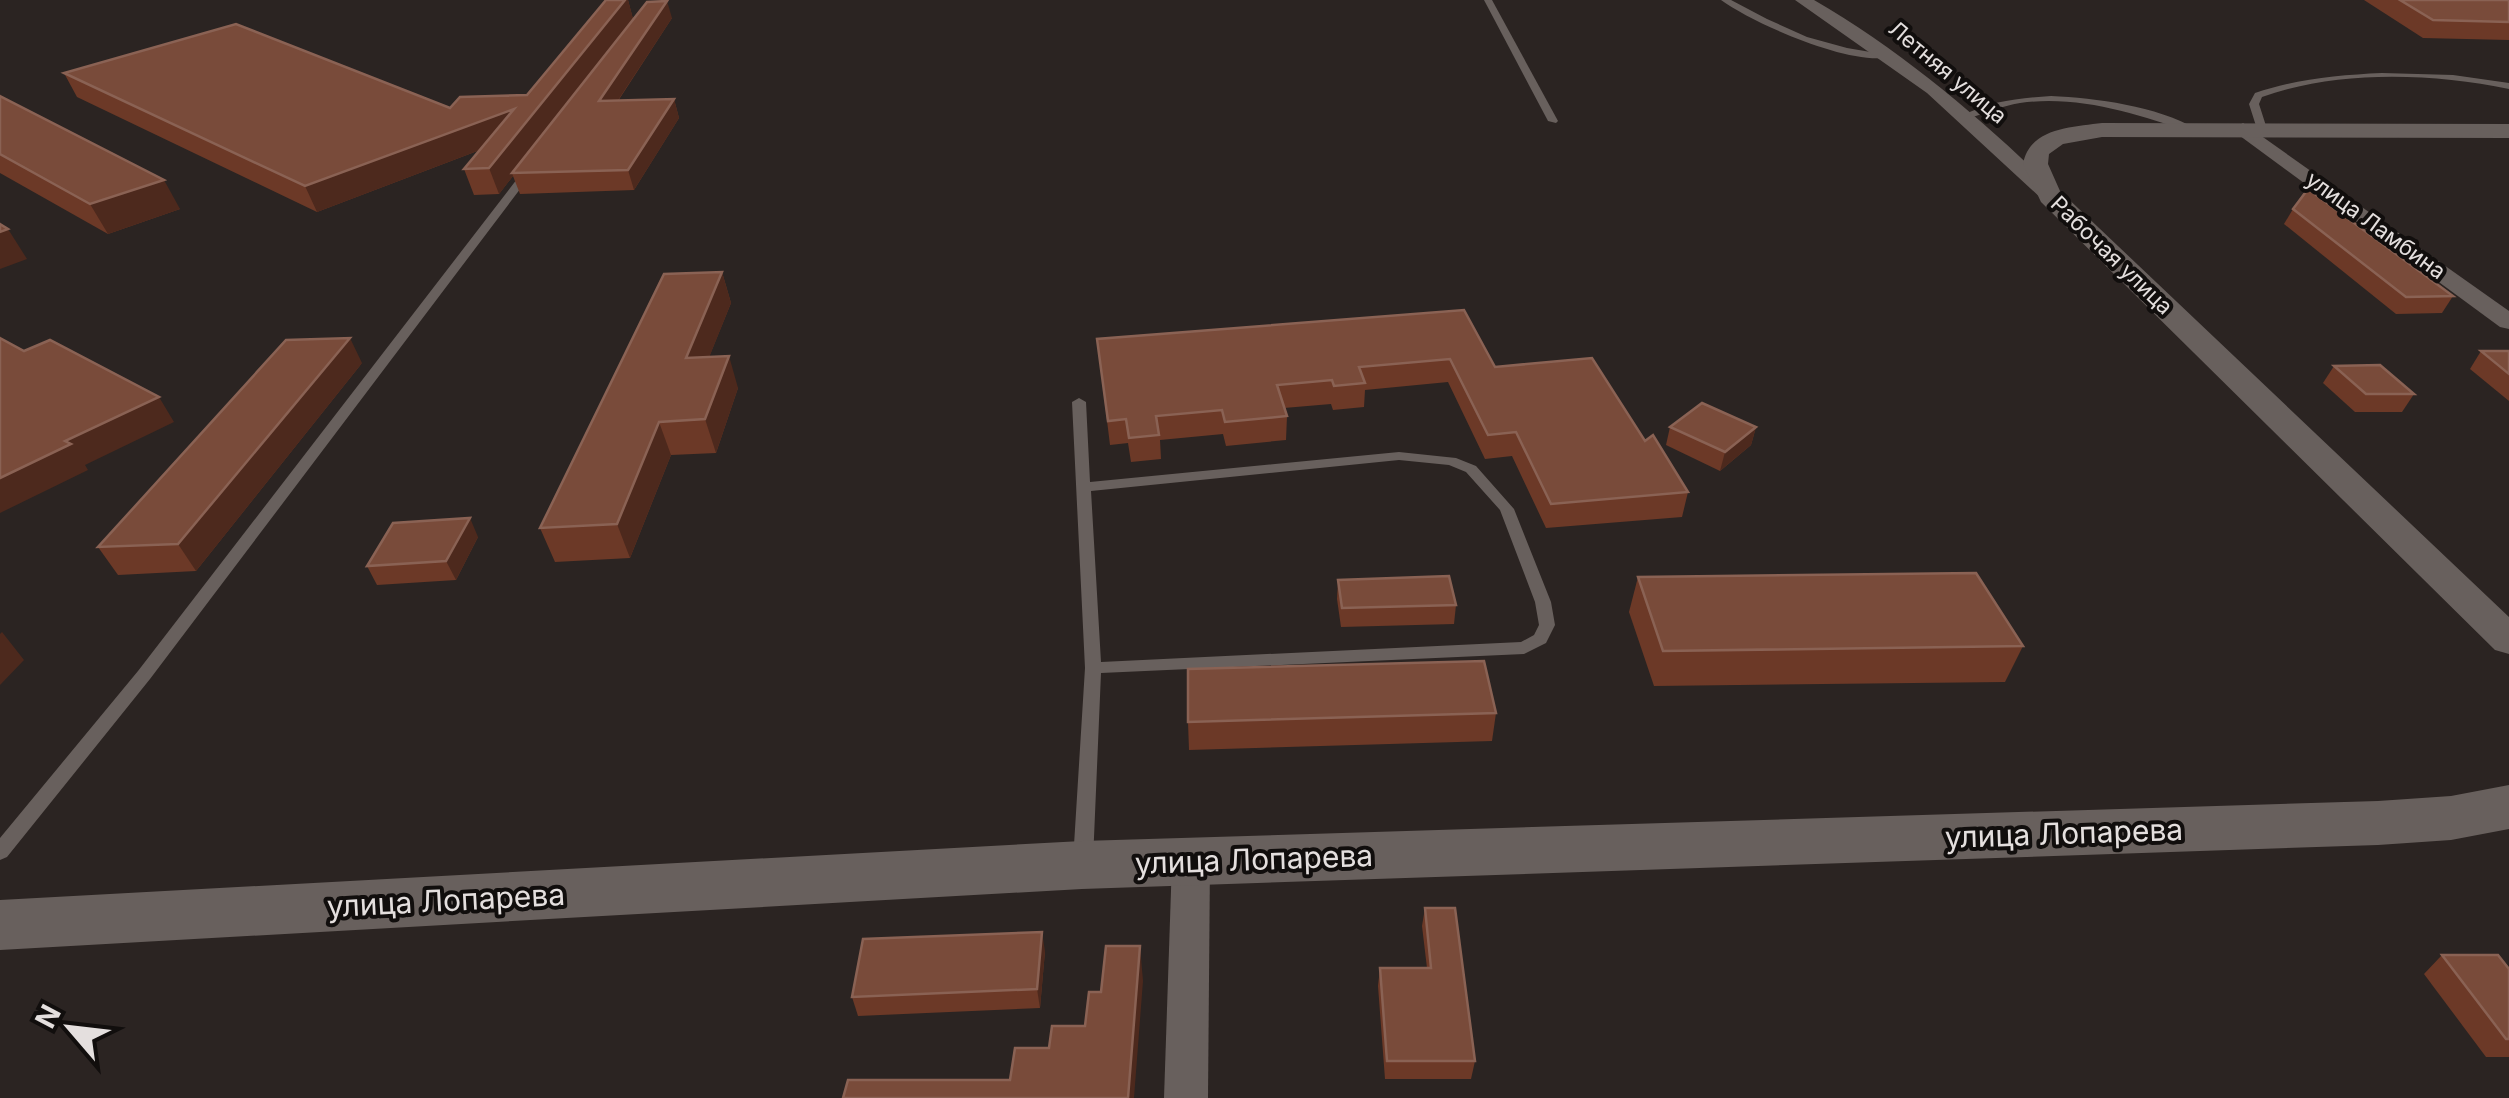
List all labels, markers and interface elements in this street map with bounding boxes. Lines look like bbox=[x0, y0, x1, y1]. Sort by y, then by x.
street label: Летняя улица bbox=[1884, 15, 2012, 129]
street label: улица Ламбина bbox=[2301, 166, 2451, 284]
street label: Рабочая улица bbox=[2046, 190, 2178, 320]
street label: улица Лопарева bbox=[1944, 811, 2184, 855]
street label: улица Лопарева bbox=[1134, 837, 1374, 881]
street label: улица Лопарева bbox=[326, 876, 566, 924]
north arrow bbox=[20, 978, 120, 1078]
text: N bbox=[28, 999, 68, 1034]

